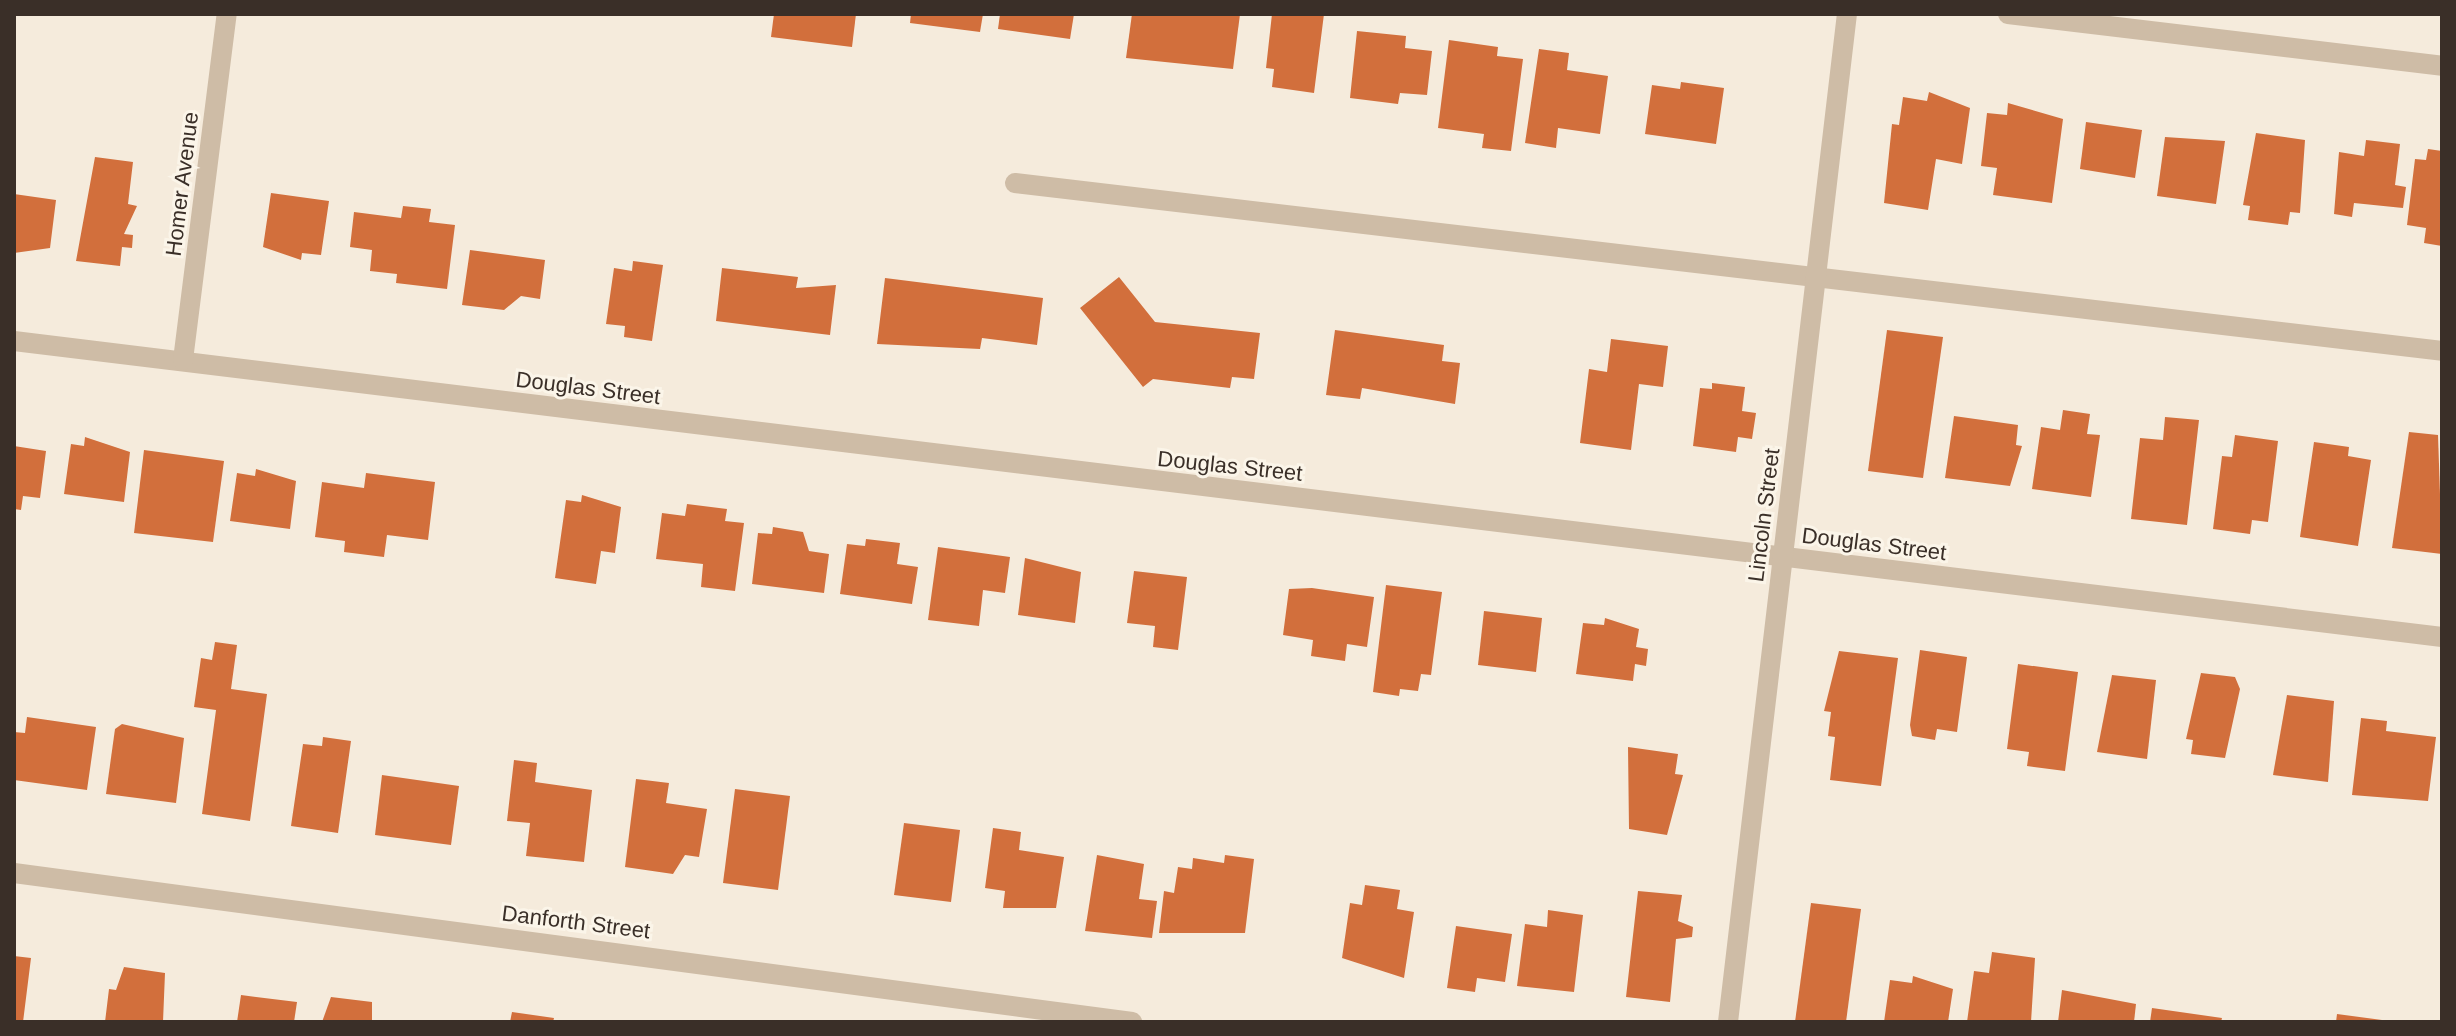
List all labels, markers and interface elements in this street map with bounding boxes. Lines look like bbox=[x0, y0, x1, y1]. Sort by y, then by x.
street label: Homer Avenue bbox=[160, 110, 204, 258]
street label: Douglas Street bbox=[514, 366, 662, 410]
street label: Douglas Street bbox=[1156, 445, 1304, 487]
street label: Lincoln Street bbox=[1743, 447, 1785, 583]
street label: Douglas Street bbox=[1800, 522, 1948, 566]
street label: Danforth Street bbox=[500, 900, 652, 944]

